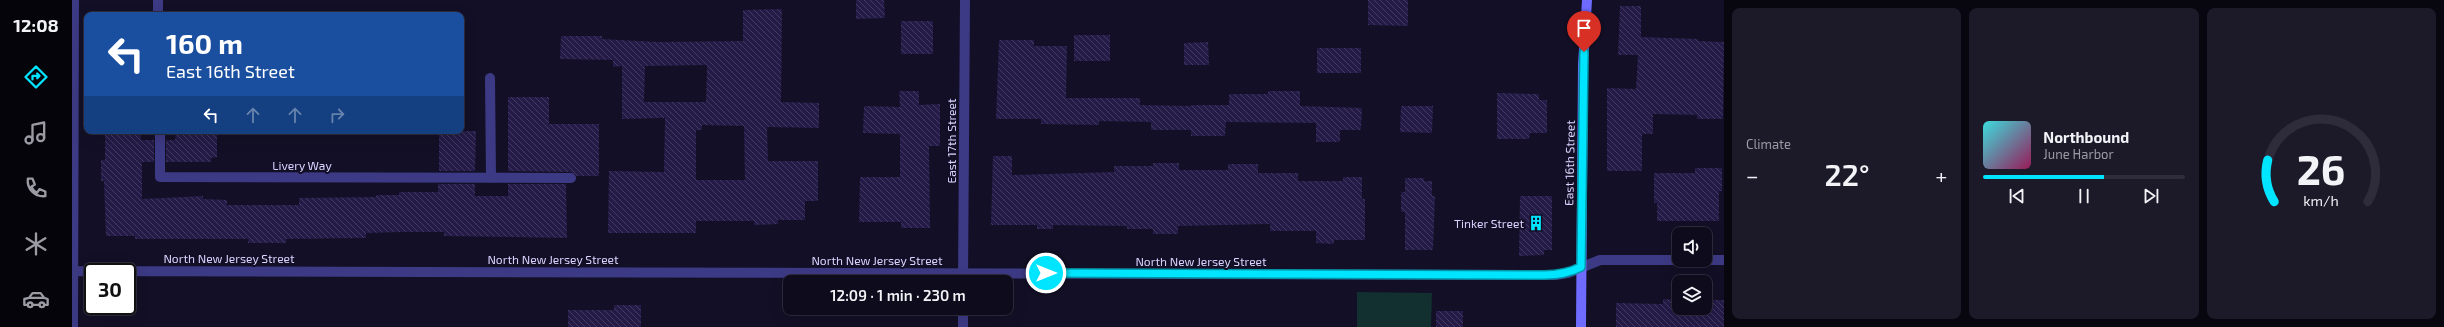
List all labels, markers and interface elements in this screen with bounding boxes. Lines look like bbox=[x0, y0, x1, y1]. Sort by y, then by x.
pin bbox=[1567, 11, 1601, 52]
text: 12:08 bbox=[13, 14, 59, 36]
icon: arrive bbox=[1573, 17, 1595, 39]
text: 160 m bbox=[166, 26, 243, 60]
icon: left bbox=[100, 28, 152, 80]
text: East 16th Street bbox=[166, 60, 295, 82]
icon: directions bbox=[22, 63, 50, 91]
street label: East 17th Street bbox=[944, 98, 958, 184]
icon: left bbox=[200, 104, 222, 126]
icon: ahead bbox=[242, 104, 264, 126]
icon: ahead bbox=[284, 104, 306, 126]
icon: right bbox=[326, 104, 348, 126]
icon: music bbox=[22, 119, 50, 147]
street label: East 16th Street bbox=[1561, 120, 1577, 206]
text: Northbound bbox=[2043, 128, 2129, 146]
text: Climate bbox=[1746, 136, 1791, 152]
text: 26 bbox=[2297, 142, 2346, 192]
text: June Harbor bbox=[2043, 146, 2114, 162]
text: 22° bbox=[1825, 156, 1870, 192]
street label: Livery Way bbox=[272, 158, 332, 172]
text: − bbox=[1746, 162, 1759, 188]
text: + bbox=[1935, 162, 1947, 188]
icon: phone bbox=[22, 174, 50, 202]
icon: previous bbox=[2006, 185, 2028, 207]
icon: pause bbox=[2073, 185, 2095, 207]
icon: next bbox=[2140, 185, 2162, 207]
text: km/h bbox=[2304, 191, 2339, 208]
building icon: Tinker Street bbox=[1527, 214, 1545, 232]
place label: Tinker Street bbox=[1454, 216, 1524, 230]
map controls bbox=[1672, 227, 1712, 315]
button: sound bbox=[1672, 227, 1712, 267]
icon: climate bbox=[22, 230, 50, 258]
street label: North New Jersey Street bbox=[163, 251, 295, 265]
street label: North New Jersey Street bbox=[487, 252, 619, 266]
position arrow bbox=[1025, 252, 1067, 294]
street label: North New Jersey Street bbox=[811, 253, 943, 267]
street label: North New Jersey Street bbox=[1135, 254, 1267, 268]
speed limit sign: 30 bbox=[84, 263, 136, 315]
button: layers bbox=[1672, 275, 1712, 315]
icon: car bbox=[22, 285, 50, 313]
text: 12:09 · 1 min · 230 m bbox=[830, 286, 966, 304]

